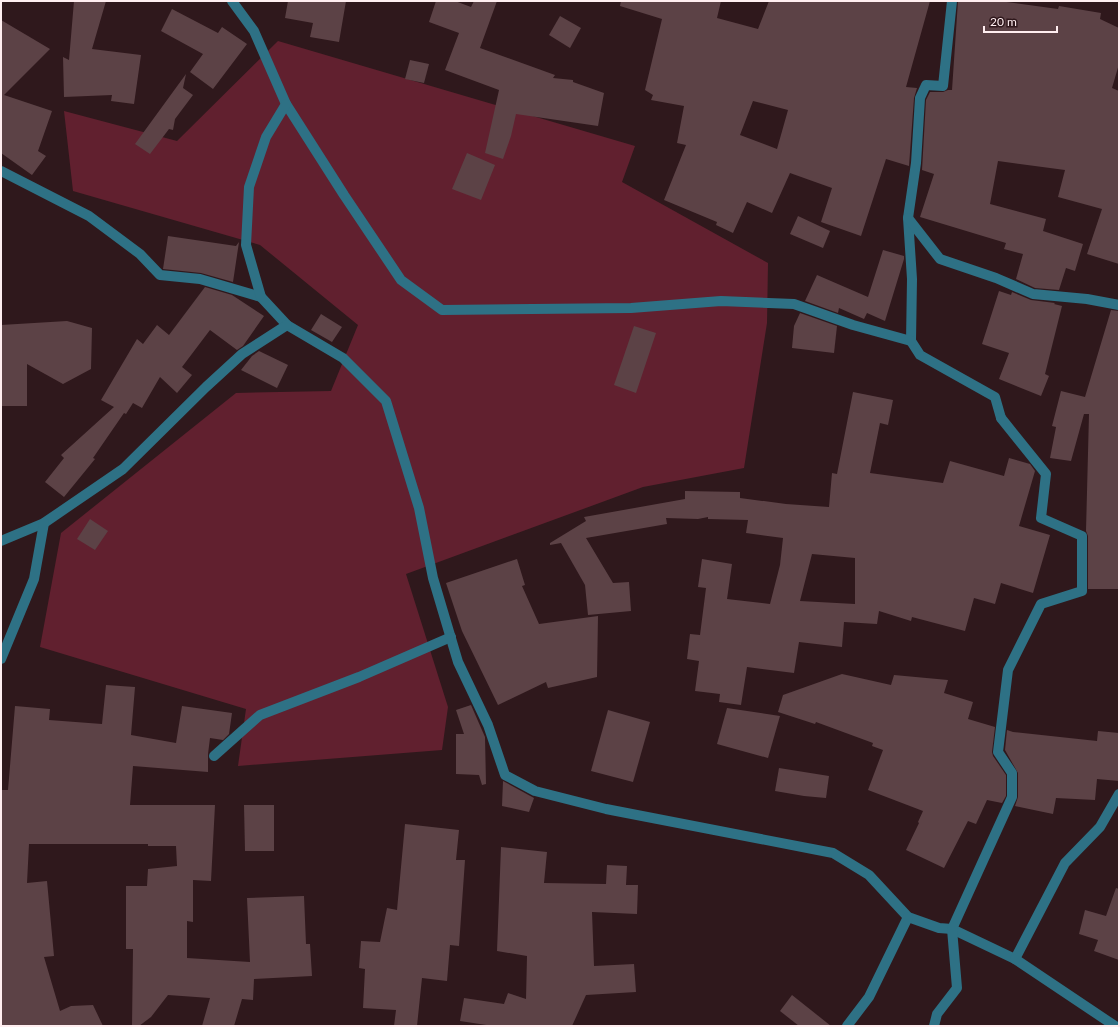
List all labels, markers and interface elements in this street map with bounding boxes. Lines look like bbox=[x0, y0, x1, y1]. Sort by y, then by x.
scale bar bbox=[984, 8, 1057, 34]
text: 20 m bbox=[990, 14, 1017, 29]

